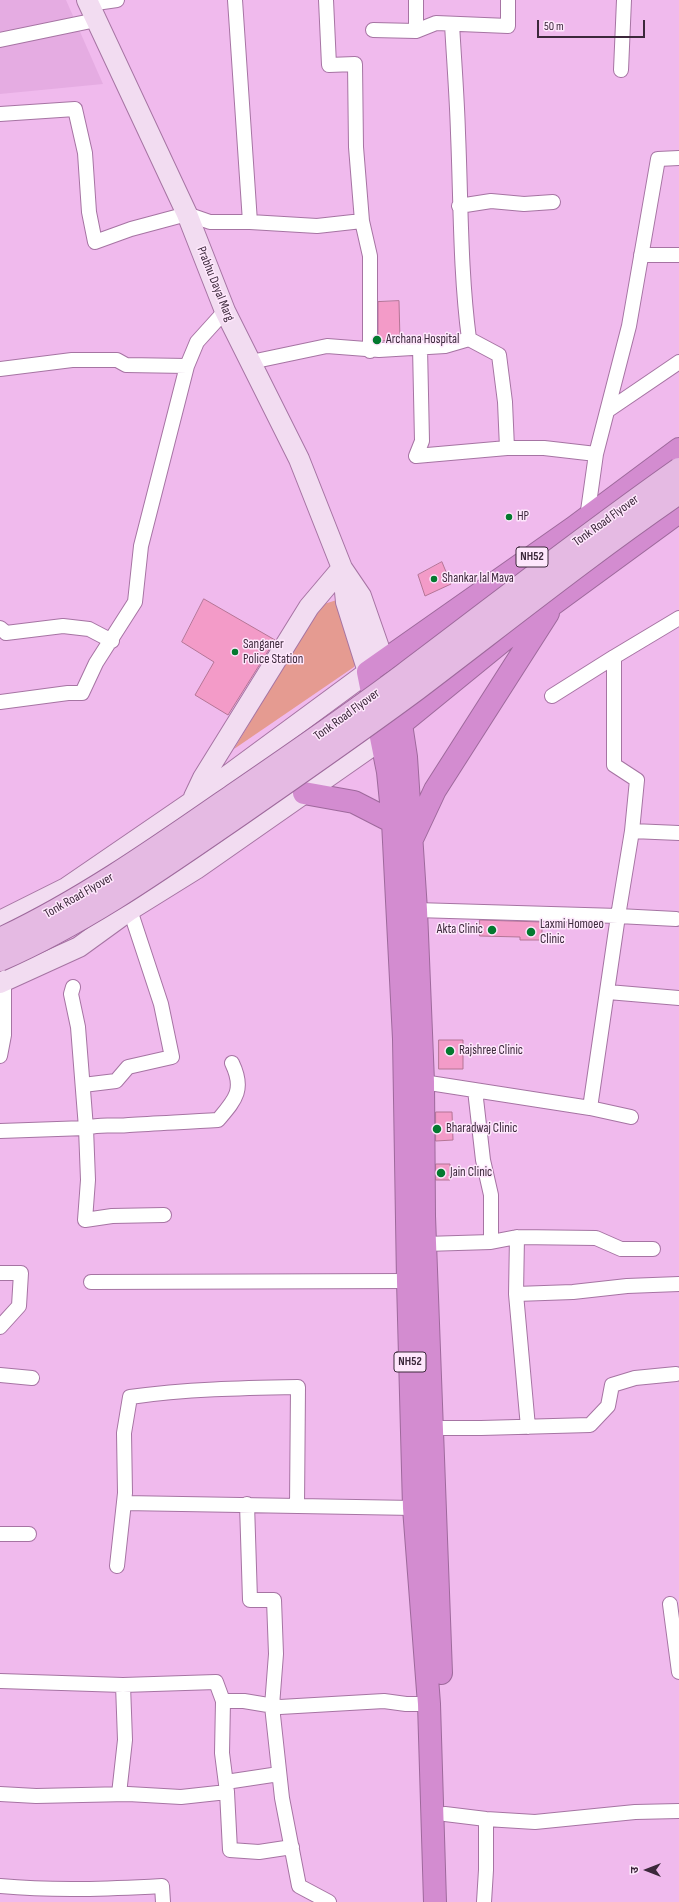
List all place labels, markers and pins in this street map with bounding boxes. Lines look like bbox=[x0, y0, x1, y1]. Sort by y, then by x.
place label: Archana Hospital bbox=[386, 332, 460, 348]
marker: Archana Hospital bbox=[371, 334, 383, 346]
place label: HP bbox=[517, 509, 529, 525]
marker: HP bbox=[504, 512, 514, 522]
place label: Shankar lal Mava bbox=[442, 571, 514, 587]
marker: Shankar lal Mava bbox=[429, 574, 439, 584]
place label: Sanganer Police Station bbox=[243, 637, 303, 668]
marker: Sanganer Police Station bbox=[230, 647, 240, 657]
place label: Laxmi Homoeo Clinic bbox=[540, 917, 604, 948]
place label: Akta Clinic bbox=[437, 922, 483, 938]
marker: Akta Clinic bbox=[486, 924, 498, 936]
marker: Laxmi Homoeo Clinic bbox=[525, 926, 537, 938]
place label: Rajshree Clinic bbox=[459, 1043, 523, 1059]
marker: Rajshree Clinic bbox=[444, 1045, 456, 1057]
place label: Bharadwaj Clinic bbox=[446, 1121, 517, 1137]
marker: Bharadwaj Clinic bbox=[431, 1123, 443, 1135]
place label: Jain Clinic bbox=[450, 1165, 492, 1181]
marker: Jain Clinic bbox=[435, 1167, 447, 1179]

